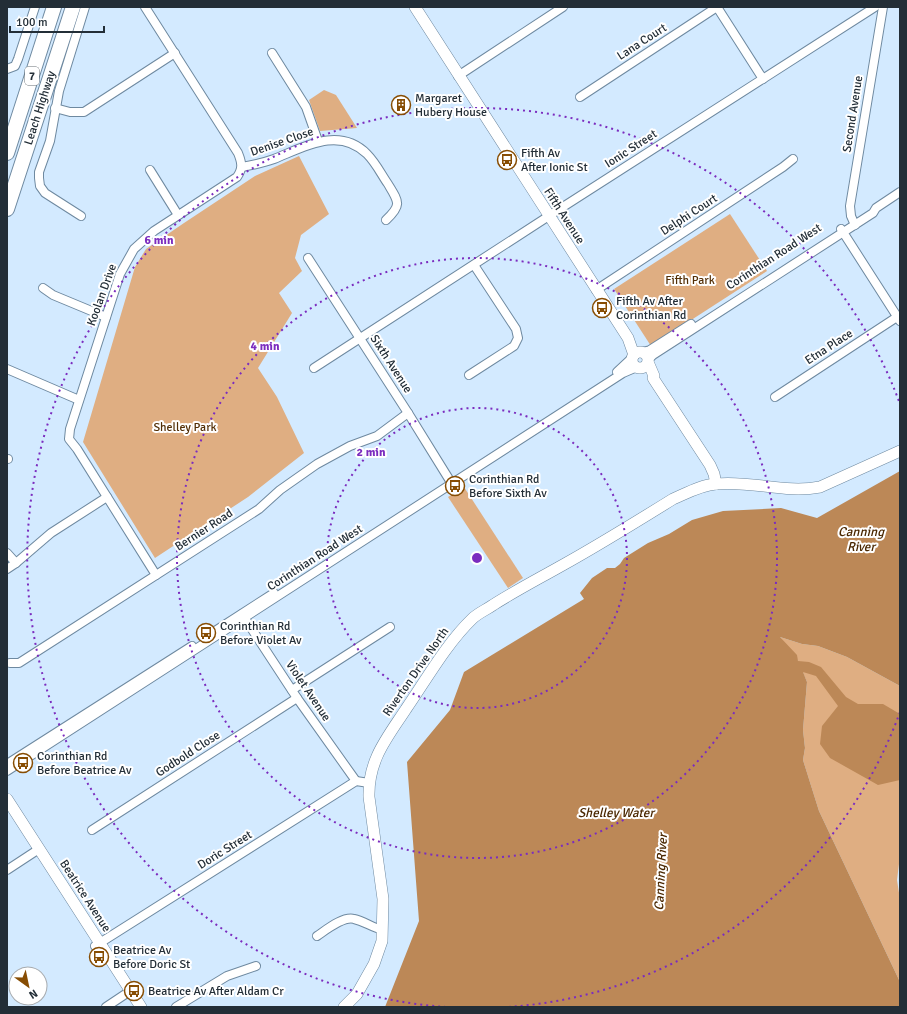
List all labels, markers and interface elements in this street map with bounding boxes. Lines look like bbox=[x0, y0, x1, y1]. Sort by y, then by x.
scale bar bbox=[10, 8, 104, 34]
text: 100 m bbox=[16, 15, 48, 30]
street label: Lana Court bbox=[614, 20, 670, 64]
road number: 7 bbox=[25, 67, 39, 85]
street label: Leach Highway bbox=[21, 69, 59, 147]
street label: Second Avenue bbox=[840, 75, 866, 153]
place label: Margaret Hubery House bbox=[415, 91, 487, 120]
building icon: Margaret Hubery House bbox=[390, 94, 412, 116]
street label: Denise Close bbox=[249, 124, 315, 160]
street label: Ionic Street bbox=[602, 127, 660, 171]
place label: Fifth Av After Ionic St bbox=[521, 146, 588, 175]
bus stop icon: Fifth Av After Ionic St bbox=[496, 149, 518, 171]
street label: Fifth Avenue bbox=[540, 185, 588, 247]
street label: Delphi Court bbox=[658, 191, 720, 239]
street label: Corinthian Road West bbox=[724, 221, 824, 293]
text: 6 min bbox=[145, 233, 174, 248]
street label: Koolan Drive bbox=[84, 262, 120, 328]
park label: Fifth Park bbox=[665, 273, 715, 288]
place label: Fifth Av After Corinthian Rd bbox=[616, 294, 686, 323]
bus stop icon: Fifth Av After Corinthian Rd bbox=[591, 297, 613, 319]
street label: Etna Place bbox=[802, 326, 856, 368]
street label: Sixth Avenue bbox=[367, 332, 415, 396]
text: 4 min bbox=[251, 339, 280, 354]
park label: Shelley Park bbox=[153, 420, 217, 435]
text: 2 min bbox=[357, 445, 386, 460]
place label: Corinthian Rd Before Sixth Av bbox=[469, 472, 547, 501]
bus stop icon: Corinthian Rd Before Sixth Av bbox=[444, 475, 466, 497]
street label: Bernier Road bbox=[172, 506, 236, 554]
street label: Corinthian Road West bbox=[265, 522, 365, 594]
water label: Canning River bbox=[838, 524, 885, 555]
centre of rings bbox=[470, 551, 484, 565]
place label: Corinthian Rd Before Violet Av bbox=[220, 619, 302, 648]
bus stop icon: Corinthian Rd Before Violet Av bbox=[195, 622, 217, 644]
street label: Riverton Drive North bbox=[380, 625, 452, 719]
street label: Violet Avenue bbox=[282, 658, 334, 724]
street label: Godbold Close bbox=[153, 728, 223, 780]
place label: Corinthian Rd Before Beatrice Av bbox=[37, 749, 132, 778]
bus stop icon: Corinthian Rd Before Beatrice Av bbox=[12, 752, 34, 774]
water label: Shelley Water bbox=[578, 805, 656, 821]
street label: Doric Street bbox=[195, 827, 255, 873]
water label: Canning River bbox=[651, 831, 671, 911]
street label: Beatrice Avenue bbox=[56, 857, 114, 935]
place label: Beatrice Av Before Doric St bbox=[113, 943, 190, 972]
bus stop icon: Beatrice Av Before Doric St bbox=[88, 946, 110, 968]
north arrow bbox=[8, 966, 48, 1006]
bus stop icon: Beatrice Av After Aldam Cr bbox=[123, 980, 145, 1002]
place label: Beatrice Av After Aldam Cr bbox=[148, 984, 284, 999]
text: N bbox=[26, 986, 40, 1002]

